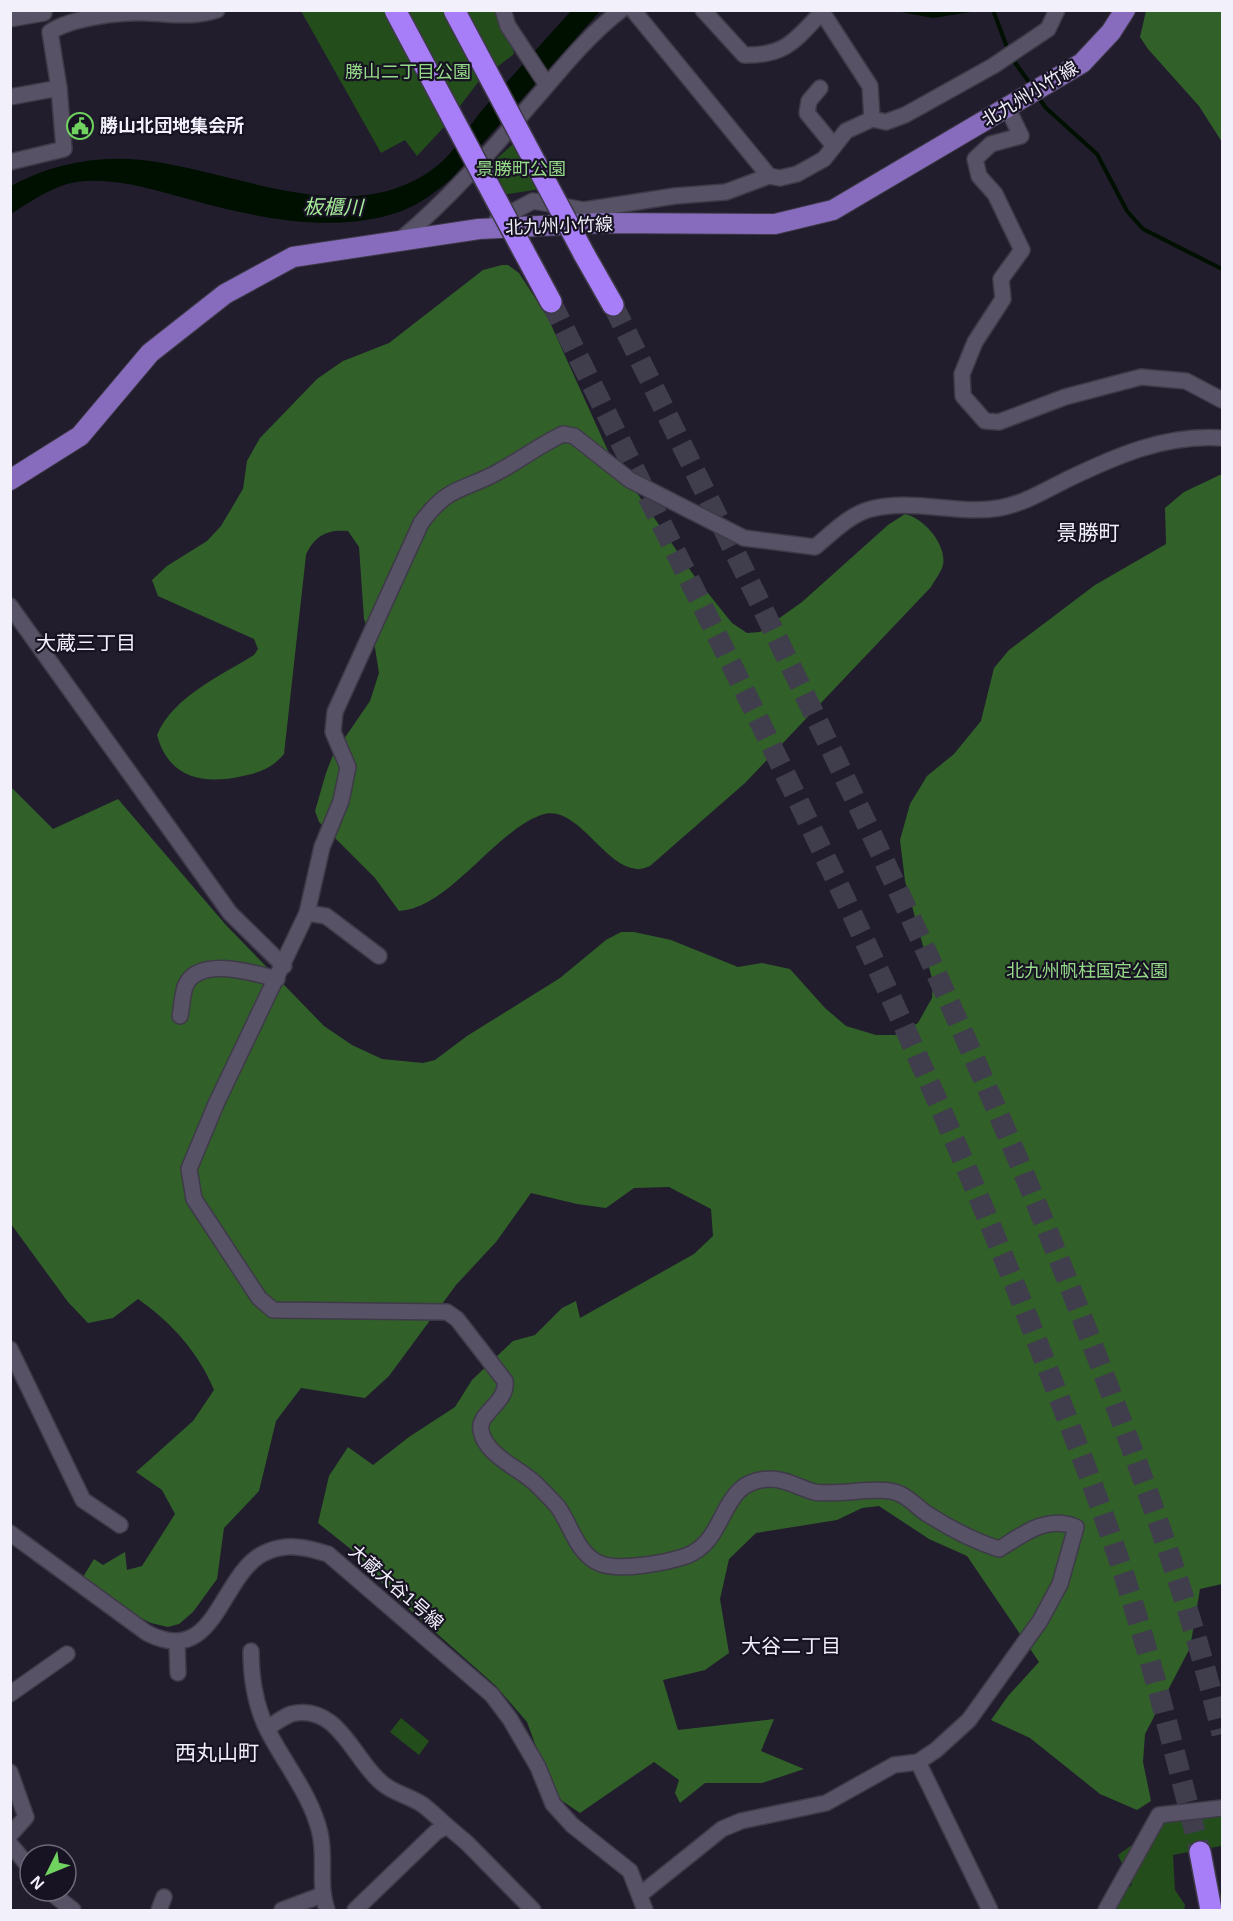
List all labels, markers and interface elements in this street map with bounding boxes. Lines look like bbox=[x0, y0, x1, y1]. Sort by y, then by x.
street label: 北九州小竹線 bbox=[979, 58, 1081, 130]
park label: 勝山二丁目公園 bbox=[345, 62, 471, 82]
public building icon: 勝山北団地集会所 bbox=[65, 111, 95, 141]
place label: 勝山北団地集会所 bbox=[100, 116, 244, 136]
park label: 景勝町公園 bbox=[476, 159, 566, 179]
water label: 板櫃川 bbox=[303, 195, 365, 219]
street label: 北九州小竹線 bbox=[505, 214, 613, 238]
district label: 景勝町 bbox=[1057, 521, 1120, 544]
district label: 大蔵三丁目 bbox=[36, 632, 136, 654]
park label: 北九州帆柱国定公園 bbox=[1006, 961, 1168, 981]
street label: 大蔵大谷1号線 bbox=[345, 1541, 447, 1633]
district label: 大谷二丁目 bbox=[741, 1635, 841, 1657]
district label: 西丸山町 bbox=[175, 1741, 259, 1764]
north arrow bbox=[18, 1843, 78, 1903]
text: N bbox=[27, 1873, 48, 1893]

